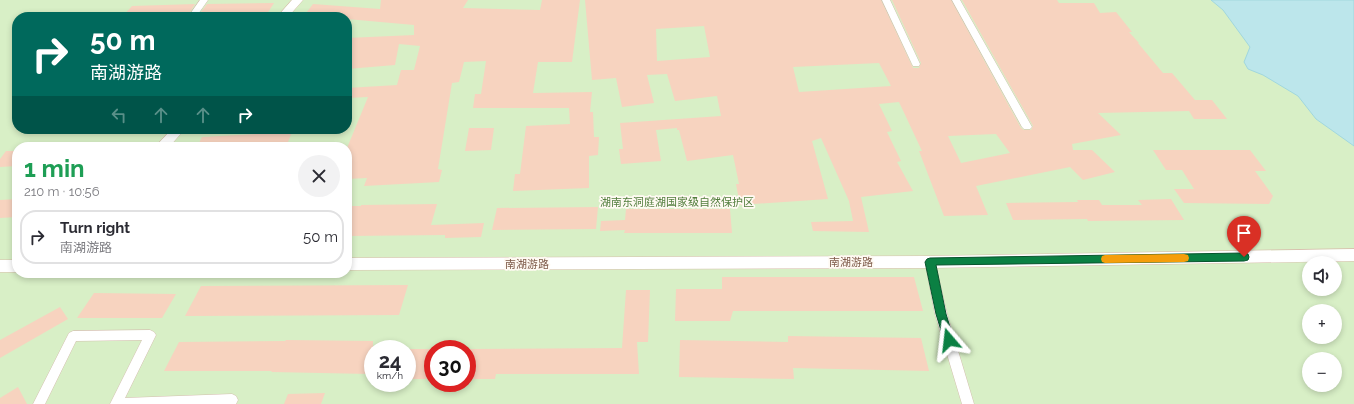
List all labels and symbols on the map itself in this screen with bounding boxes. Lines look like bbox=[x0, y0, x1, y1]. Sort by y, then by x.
park label: 湖南东洞庭湖国家级自然保护区 bbox=[600, 196, 754, 209]
pin bbox=[1227, 216, 1261, 257]
street label: 南湖游路 bbox=[829, 256, 873, 269]
street label: 南湖游路 bbox=[505, 258, 549, 271]
position arrow bbox=[928, 319, 970, 361]
speed limit sign: 30 bbox=[424, 340, 476, 392]

